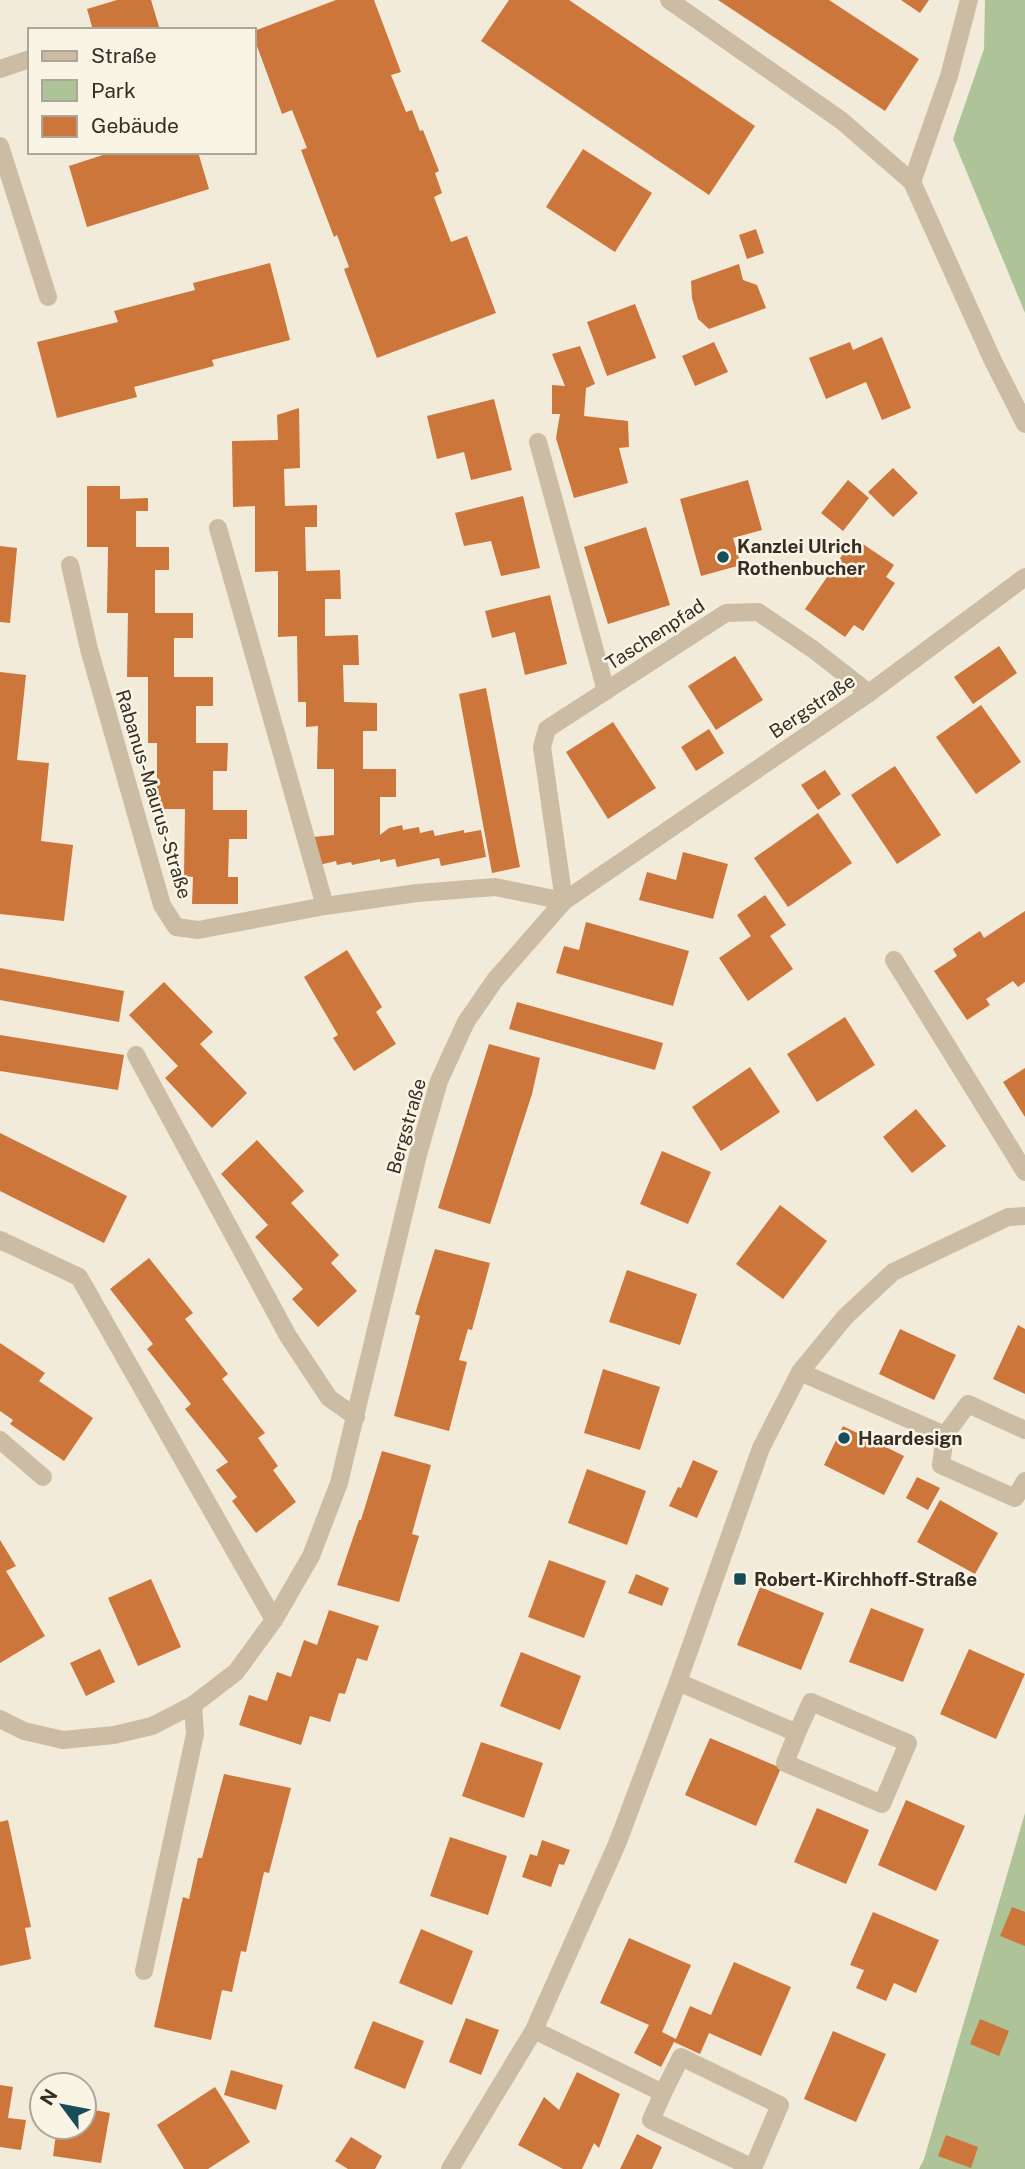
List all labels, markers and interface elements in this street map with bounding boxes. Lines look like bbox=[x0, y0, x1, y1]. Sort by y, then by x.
legend bbox=[28, 28, 256, 154]
text: Straße bbox=[91, 43, 157, 68]
text: Park bbox=[91, 78, 136, 103]
text: Gebäude bbox=[91, 113, 179, 138]
place label: Kanzlei Ulrich Rothenbucher bbox=[737, 535, 865, 579]
marker: Kanzlei Ulrich Rothenbucher bbox=[715, 549, 731, 565]
street label: Taschenpfad bbox=[601, 594, 709, 674]
street label: Bergstraße bbox=[765, 669, 859, 743]
street label: Rabanus-Maurus-Straße bbox=[112, 687, 196, 901]
street label: Bergstraße bbox=[382, 1076, 430, 1176]
place label: Haardesign bbox=[858, 1427, 963, 1449]
marker: Haardesign bbox=[836, 1430, 852, 1446]
place label: Robert-Kirchhoff-Straße bbox=[754, 1568, 977, 1590]
marker: Robert-Kirchhoff-Straße bbox=[732, 1571, 748, 1587]
north arrow bbox=[28, 2071, 98, 2141]
text: N bbox=[35, 2085, 62, 2109]

